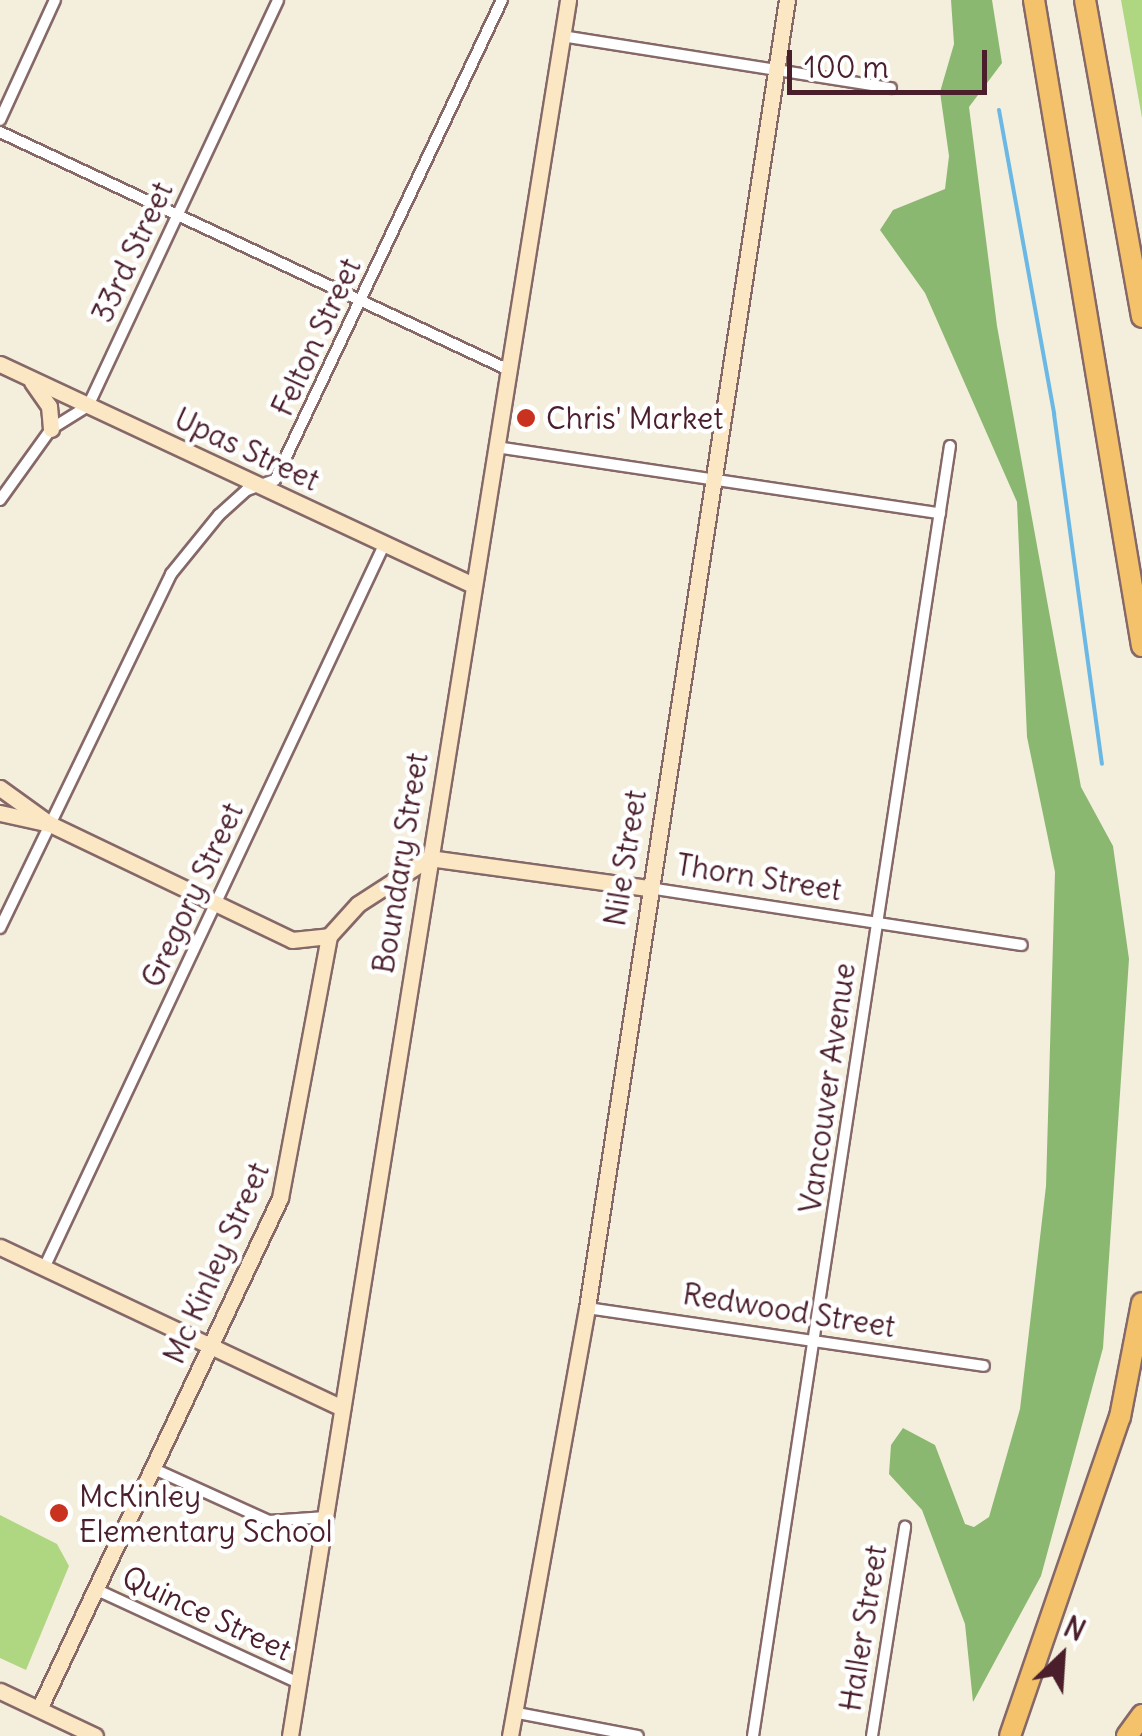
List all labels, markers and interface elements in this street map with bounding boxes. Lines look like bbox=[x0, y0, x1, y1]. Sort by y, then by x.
scale bar bbox=[792, 30, 992, 92]
text: 100 m bbox=[804, 48, 889, 86]
street label: 33rd Street bbox=[84, 176, 180, 328]
street label: Felton Street bbox=[264, 252, 368, 422]
street label: Upas Street bbox=[169, 400, 325, 498]
place label: Chris' Market bbox=[546, 400, 723, 436]
marker: Chris' Market bbox=[515, 407, 537, 429]
street label: Boundary Street bbox=[365, 750, 435, 976]
street label: Nile Street bbox=[596, 787, 654, 929]
street label: Gregory Street bbox=[134, 797, 250, 993]
street label: Thorn Street bbox=[674, 846, 844, 908]
street label: Vancouver Avenue bbox=[792, 961, 862, 1215]
street label: Mc Kinley Street bbox=[156, 1157, 276, 1369]
street label: Redwood Street bbox=[680, 1275, 898, 1345]
place label: McKinley Elementary School bbox=[79, 1478, 332, 1548]
marker: McKinley Elementary School bbox=[48, 1502, 70, 1524]
street label: Haller Street bbox=[832, 1542, 894, 1714]
street label: Quince Street bbox=[117, 1558, 297, 1668]
north arrow bbox=[1012, 1606, 1112, 1706]
text: N bbox=[1058, 1608, 1091, 1649]

